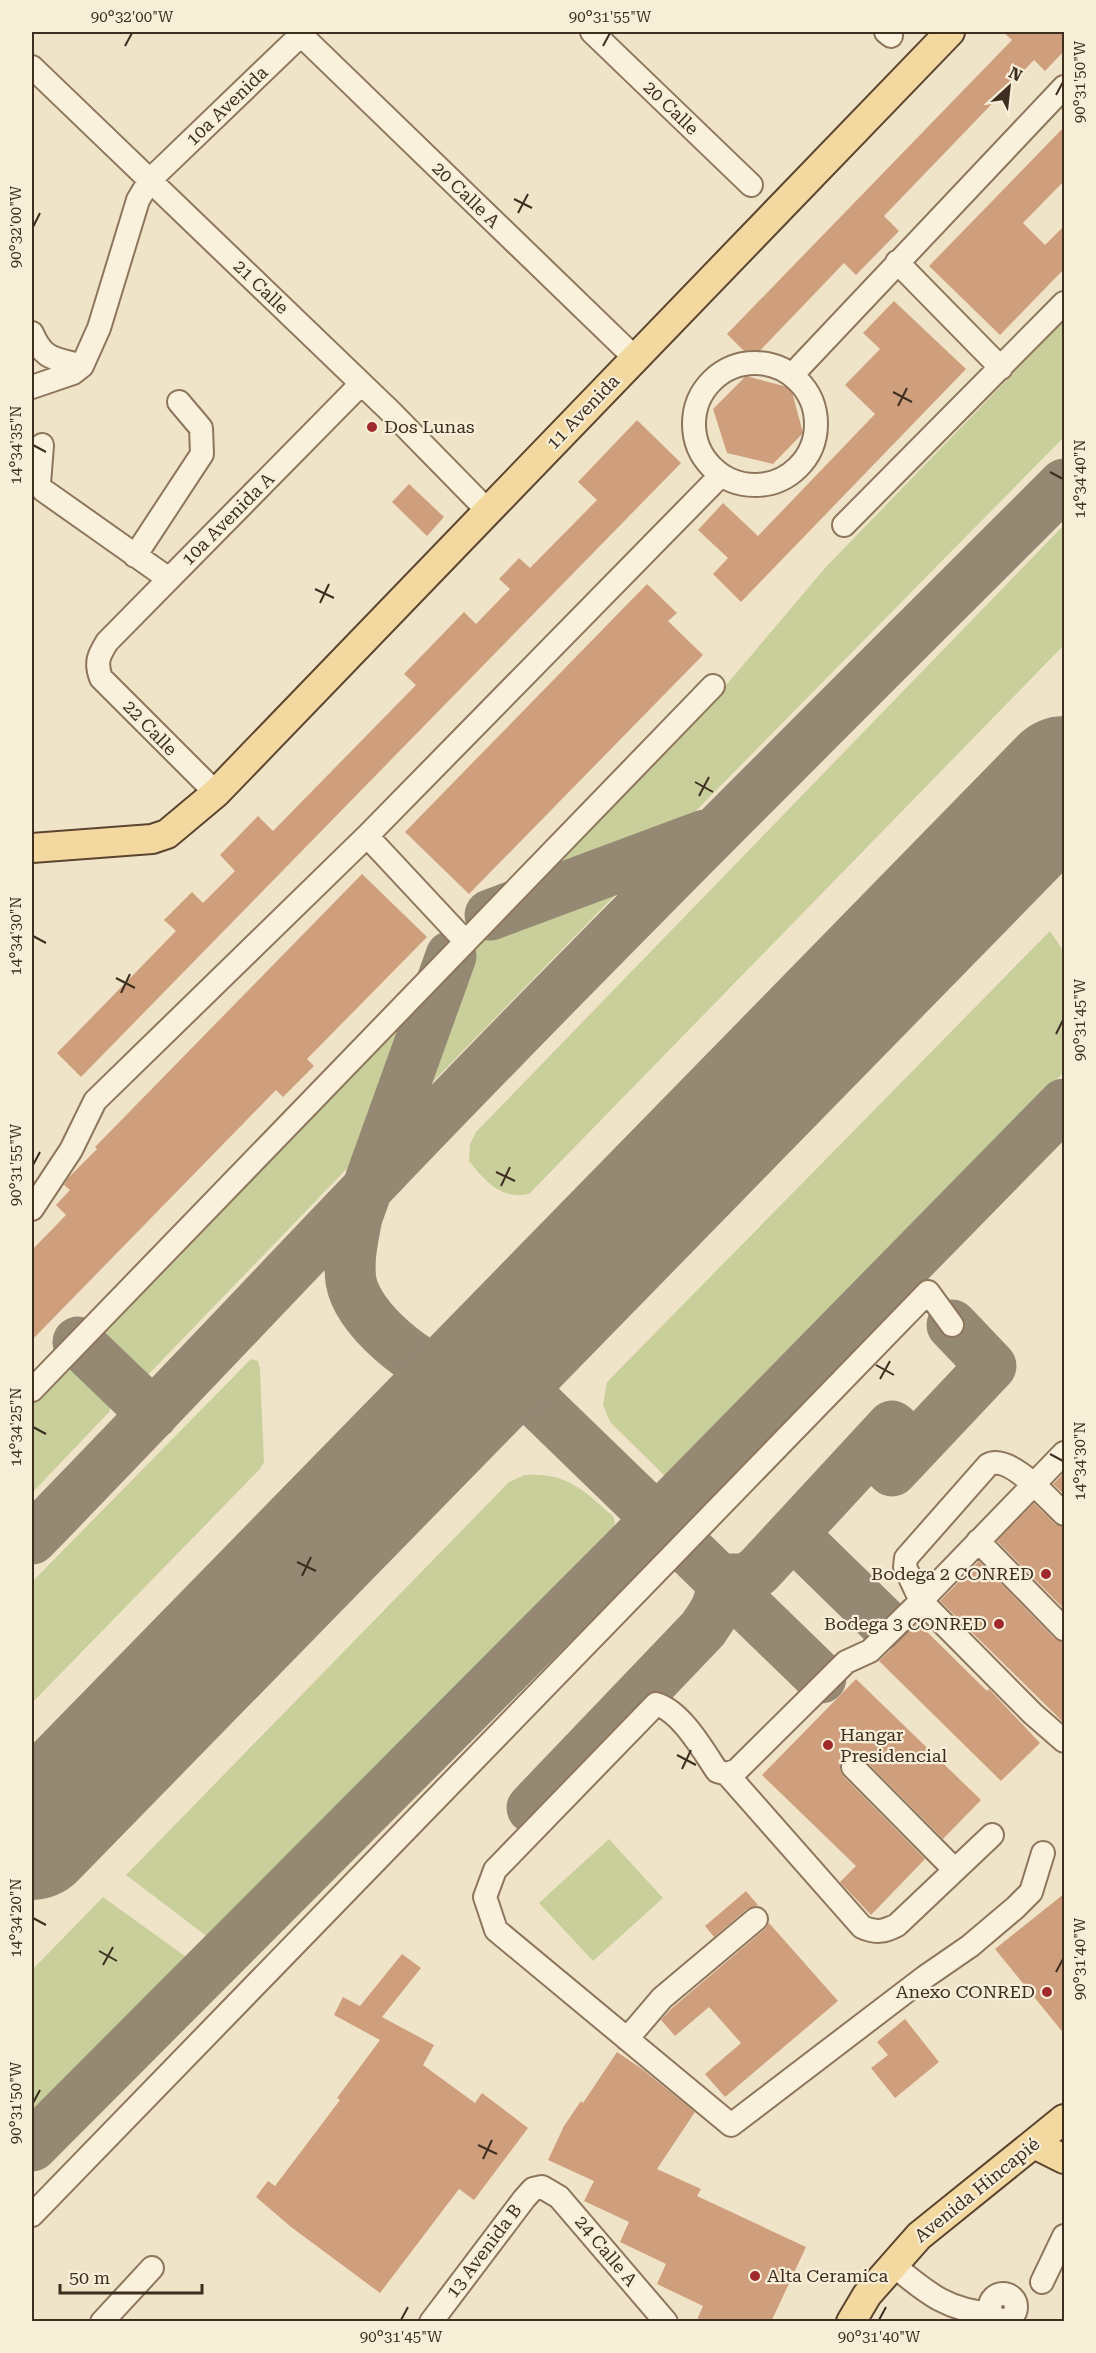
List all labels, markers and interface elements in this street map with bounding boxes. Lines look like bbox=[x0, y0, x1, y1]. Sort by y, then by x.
text: 90°32'00"W bbox=[91, 8, 174, 26]
text: 90°31'55"W bbox=[569, 8, 652, 26]
text: 90°31'50"W bbox=[1071, 40, 1089, 123]
north arrow bbox=[979, 57, 1039, 117]
street label: 10a Avenida bbox=[182, 61, 272, 150]
text: N bbox=[1006, 63, 1025, 85]
street label: 20 Calle bbox=[639, 76, 703, 139]
street label: 20 Calle A bbox=[428, 157, 505, 232]
text: 90°32'00"W bbox=[7, 185, 25, 268]
street label: 21 Calle bbox=[229, 255, 293, 318]
street label: 11 Avenida bbox=[542, 370, 623, 453]
text: 14°34'35"N bbox=[7, 405, 25, 485]
place label: Dos Lunas bbox=[384, 416, 474, 437]
marker: Dos Lunas bbox=[365, 420, 379, 434]
text: 14°34'40"N bbox=[1071, 439, 1089, 519]
street label: 10a Avenida A bbox=[177, 468, 279, 569]
street label: 22 Calle bbox=[119, 696, 182, 760]
text: 14°34'30"N bbox=[7, 896, 25, 976]
text: 90°31'45"W bbox=[1071, 978, 1089, 1061]
text: 90°31'55"W bbox=[7, 1123, 25, 1206]
text: 14°34'25"N bbox=[7, 1387, 25, 1467]
text: 14°34'30"N bbox=[1071, 1421, 1089, 1501]
place label: Bodega 2 CONRED bbox=[871, 1563, 1034, 1584]
marker: Bodega 2 CONRED bbox=[1039, 1567, 1053, 1581]
place label: Bodega 3 CONRED bbox=[824, 1613, 987, 1634]
marker: Bodega 3 CONRED bbox=[992, 1617, 1006, 1631]
place label: Hangar Presidencial bbox=[840, 1724, 948, 1766]
marker: Hangar Presidencial bbox=[821, 1738, 835, 1752]
text: 14°34'20"N bbox=[7, 1878, 25, 1958]
text: 90°31'40"W bbox=[1071, 1917, 1089, 2000]
place label: Anexo CONRED bbox=[896, 1981, 1035, 2002]
marker: Anexo CONRED bbox=[1040, 1985, 1054, 1999]
text: 90°31'50"W bbox=[7, 2061, 25, 2144]
street label: Avenida Hincapié bbox=[910, 2133, 1044, 2246]
street label: 13 Avenida B bbox=[442, 2200, 526, 2302]
street label: 24 Calle A bbox=[571, 2211, 642, 2290]
scale bar bbox=[60, 2257, 202, 2295]
place label: Alta Ceramica bbox=[767, 2265, 888, 2286]
text: 50 m bbox=[69, 2267, 110, 2288]
marker: Alta Ceramica bbox=[748, 2269, 762, 2283]
text: 90°31'45"W bbox=[360, 2328, 443, 2346]
text: 90°31'40"W bbox=[838, 2328, 921, 2346]

